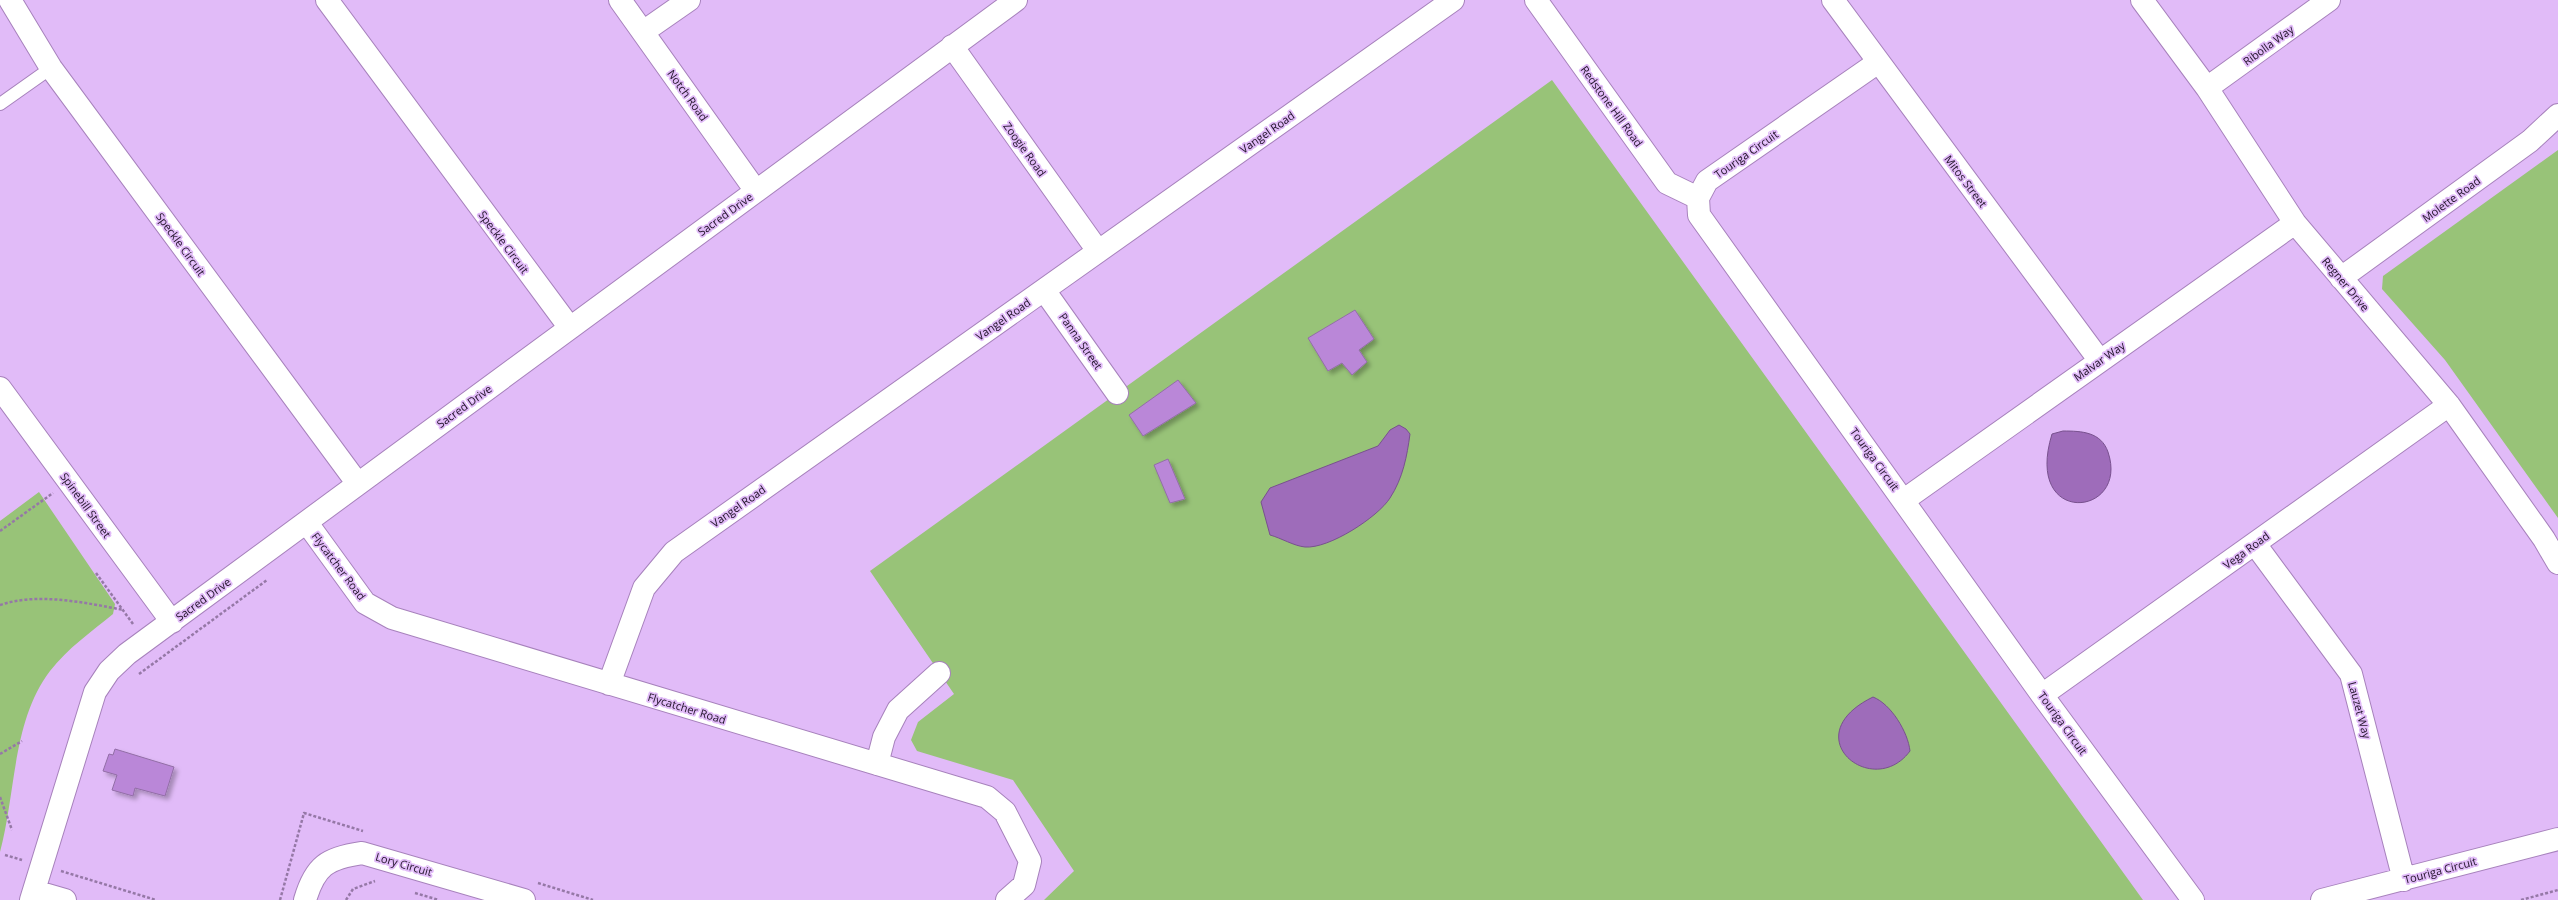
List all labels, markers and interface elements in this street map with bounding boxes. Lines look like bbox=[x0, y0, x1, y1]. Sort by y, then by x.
street label: Ribolla Way bbox=[2240, 21, 2297, 68]
street label: Redstone Hill Road bbox=[1577, 62, 1647, 150]
street label: Notch Road bbox=[664, 66, 712, 124]
street label: Vangel Road bbox=[1237, 108, 1297, 156]
street label: Zoogie Road bbox=[1000, 119, 1050, 179]
street label: Touriga Circuit bbox=[1711, 126, 1781, 182]
street label: Mitos Street bbox=[1941, 152, 1991, 210]
street label: Molette Road bbox=[2419, 173, 2483, 225]
street label: Sacred Drive bbox=[694, 189, 756, 239]
street label: Speckle Circuit bbox=[476, 208, 533, 276]
street label: Speckle Circuit bbox=[153, 209, 209, 279]
street label: Regner Drive bbox=[2319, 254, 2373, 314]
street label: Vangel Road bbox=[973, 295, 1033, 343]
street label: Panna Street bbox=[1056, 310, 1106, 372]
street label: Malvar Way bbox=[2070, 338, 2128, 384]
street label: Sacred Drive bbox=[433, 381, 495, 431]
street label: Touriga Circuit bbox=[1847, 424, 1903, 494]
street label: Spinebill Street bbox=[57, 469, 115, 541]
street label: Vangel Road bbox=[708, 482, 768, 530]
street label: Vega Road bbox=[2220, 528, 2272, 572]
street label: Flycatcher Road bbox=[309, 529, 369, 603]
street label: Sacred Drive bbox=[172, 574, 234, 624]
street label: Lauzet Way bbox=[2345, 680, 2375, 741]
street label: Touriga Circuit bbox=[2035, 688, 2091, 758]
street label: Flycatcher Road bbox=[646, 689, 728, 727]
street label: Lory Circuit bbox=[374, 849, 434, 879]
street label: Touriga Circuit bbox=[2402, 853, 2478, 887]

